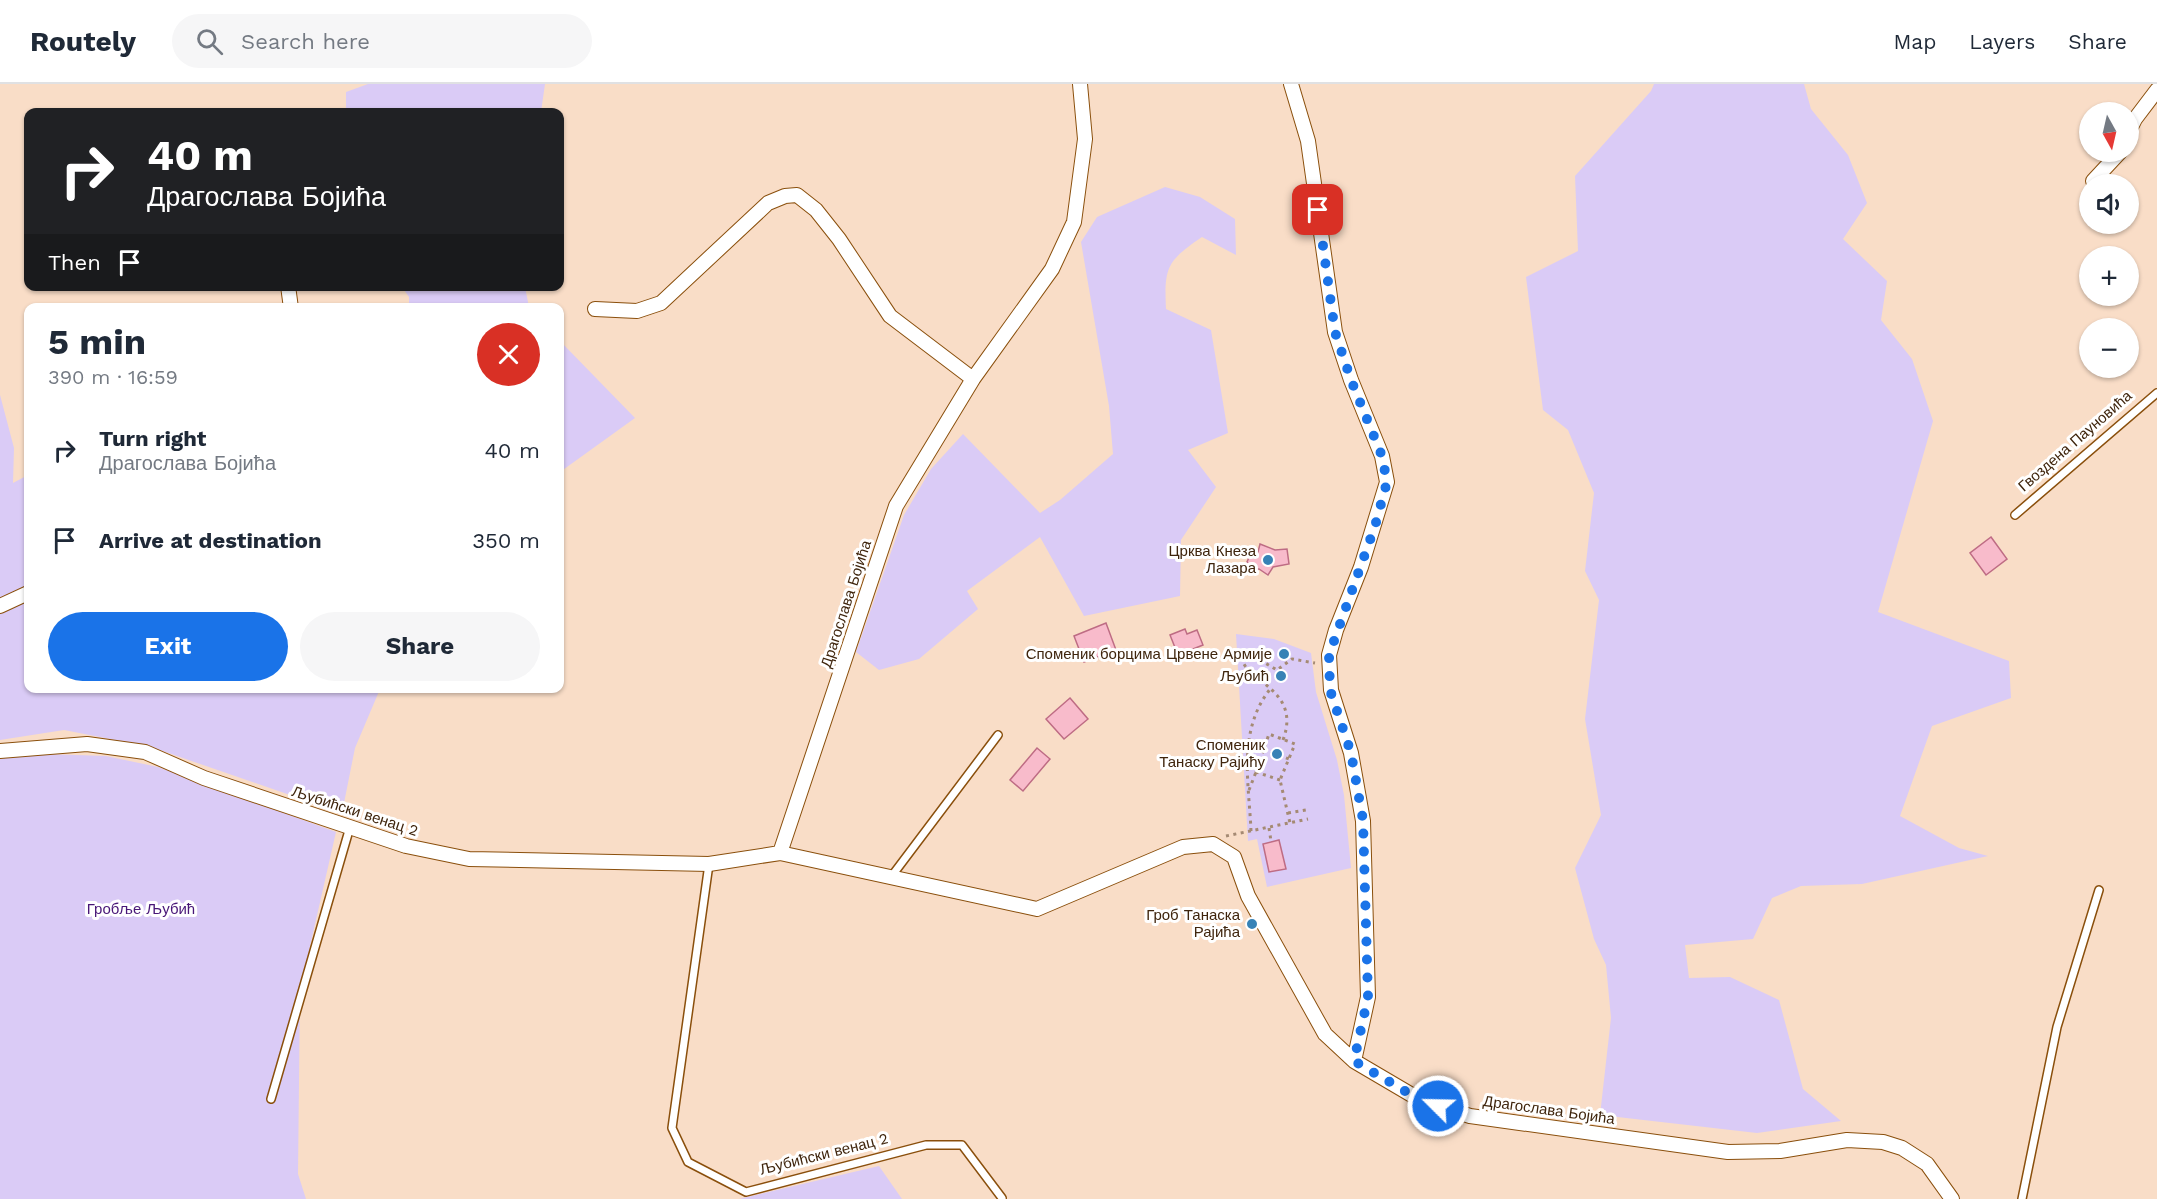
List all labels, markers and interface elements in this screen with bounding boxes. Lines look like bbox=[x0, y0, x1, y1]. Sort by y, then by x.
search box bbox=[172, 14, 592, 68]
text: Routely bbox=[30, 25, 136, 58]
icon: search bbox=[193, 25, 226, 58]
text: Search here bbox=[241, 29, 370, 54]
text: Map bbox=[1893, 29, 1936, 54]
text: Layers bbox=[1969, 29, 2035, 54]
text: Share bbox=[2068, 29, 2127, 54]
north arrow bbox=[2079, 102, 2139, 162]
map controls bbox=[2079, 102, 2139, 378]
text: 40 m bbox=[147, 131, 253, 180]
icon: right bbox=[48, 132, 126, 210]
button: sound bbox=[2079, 174, 2139, 234]
text: Драгослава Бојића bbox=[147, 181, 386, 213]
pin bbox=[1292, 184, 1343, 235]
icon: arrive bbox=[1301, 193, 1334, 226]
icon: arrive bbox=[113, 246, 146, 279]
button: + bbox=[2079, 246, 2139, 306]
text: Then bbox=[48, 250, 101, 275]
button: − bbox=[2079, 318, 2139, 378]
text: 5 min bbox=[48, 321, 146, 363]
button: close bbox=[477, 323, 540, 386]
text: 390 m · 16:59 bbox=[48, 365, 178, 389]
street label: Гвоздена Пауновића bbox=[2014, 386, 2136, 495]
text: Turn right bbox=[99, 426, 206, 451]
icon: right bbox=[48, 434, 81, 467]
text: 40 m bbox=[484, 438, 540, 463]
text: Драгослава Бојића bbox=[99, 451, 276, 475]
icon: arrive bbox=[48, 524, 81, 557]
text: Arrive at destination bbox=[99, 528, 322, 553]
text: 350 m bbox=[472, 528, 540, 553]
street label: Драгослава Бојића bbox=[817, 537, 875, 670]
place label: Црква Кнеза Лазара bbox=[1168, 542, 1257, 577]
marker: Црква Кнеза Лазара bbox=[1261, 553, 1275, 567]
button: Exit bbox=[48, 612, 288, 681]
button: Share bbox=[300, 612, 540, 681]
place label: Споменик борцима Црвене Армије bbox=[1026, 645, 1272, 663]
marker: Споменик борцима Црвене Армије bbox=[1277, 647, 1291, 661]
place label: Љубић bbox=[1220, 667, 1269, 685]
marker: Љубић bbox=[1274, 669, 1288, 683]
place label: Споменик Танаску Рајићу bbox=[1159, 736, 1265, 771]
marker: Споменик Танаску Рајићу bbox=[1270, 747, 1284, 761]
street label: Љубићски венац 2 bbox=[290, 782, 420, 840]
park label: Гробље Љубић bbox=[87, 900, 195, 918]
place label: Гроб Танаска Рајића bbox=[1146, 906, 1241, 941]
marker: Гроб Танаска Рајића bbox=[1245, 917, 1259, 931]
position arrow bbox=[1406, 1074, 1470, 1138]
street label: Драгослава Бојића bbox=[1482, 1092, 1617, 1128]
street label: Љубићски венац 2 bbox=[758, 1129, 890, 1179]

